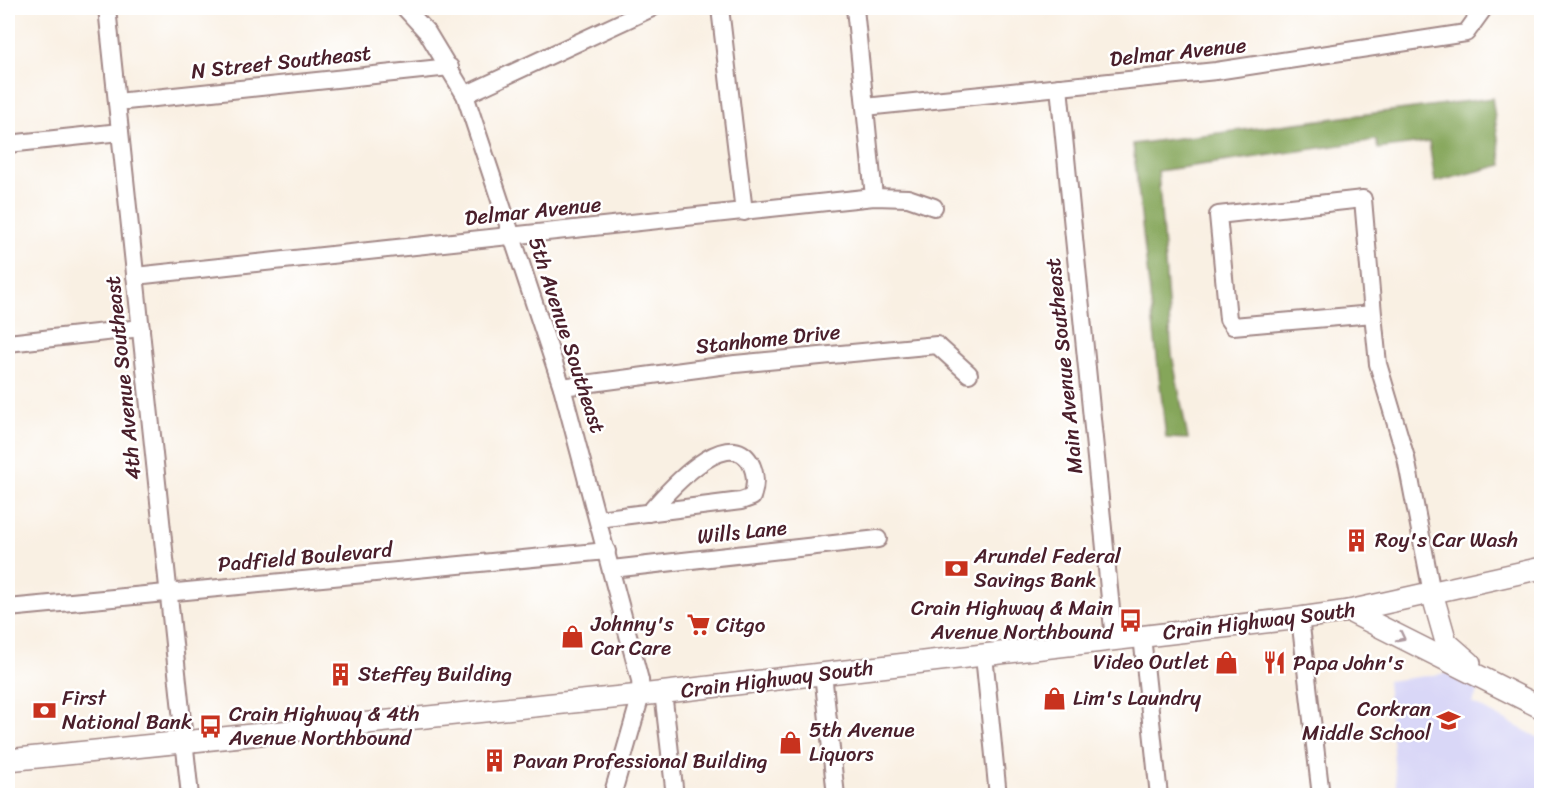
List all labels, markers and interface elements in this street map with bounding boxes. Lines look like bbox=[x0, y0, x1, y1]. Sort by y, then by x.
street label: Delmar Avenue bbox=[1108, 26, 1248, 78]
street label: N Street Southeast bbox=[189, 34, 373, 90]
street label: Delmar Avenue bbox=[463, 185, 603, 237]
street label: 5th Avenue Southeast bbox=[517, 232, 617, 438]
street label: Main Avenue Southeast bbox=[1034, 256, 1094, 476]
street label: 4th Avenue Southeast bbox=[93, 274, 153, 482]
street label: Stanhome Drive bbox=[694, 312, 842, 365]
street label: Wills Lane bbox=[695, 508, 789, 556]
place label: Roy's Car Wash bbox=[1375, 521, 1518, 559]
building icon: Roy's Car Wash bbox=[1344, 527, 1370, 553]
street label: Padfield Boulevard bbox=[216, 530, 396, 584]
place label: Arundel Federal Savings Bank bbox=[973, 537, 1122, 599]
bank icon: Arundel Federal Savings Bank bbox=[943, 555, 969, 581]
place label: Crain Highway & Main Avenue Northbound bbox=[911, 589, 1115, 651]
street label: Crain Highway South bbox=[1161, 590, 1357, 652]
place label: Johnny's Car Care bbox=[590, 605, 674, 667]
place label: Citgo bbox=[716, 606, 766, 644]
bus stop icon: Crain Highway & Main Avenue Northbound bbox=[1118, 607, 1144, 633]
supermarket icon: Citgo bbox=[685, 612, 711, 638]
shop icon: Johnny's Car Care bbox=[560, 623, 586, 649]
one-way arrow bbox=[1395, 630, 1405, 641]
place label: Video Outlet bbox=[1093, 643, 1209, 681]
place label: Papa John's bbox=[1293, 644, 1404, 682]
street label: Crain Highway South bbox=[679, 648, 875, 710]
shop icon: Video Outlet bbox=[1214, 649, 1240, 675]
restaurant icon: Papa John's bbox=[1262, 650, 1288, 676]
place label: Steffey Building bbox=[358, 655, 512, 693]
building icon: Steffey Building bbox=[327, 661, 353, 687]
place label: First National Bank bbox=[62, 679, 192, 741]
place label: Lim's Laundry bbox=[1073, 679, 1201, 717]
shop icon: Lim's Laundry bbox=[1042, 685, 1068, 711]
place label: Corkran Middle School bbox=[1302, 690, 1432, 752]
place label: Crain Highway & 4th Avenue Northbound bbox=[228, 695, 419, 757]
bank icon: First National Bank bbox=[31, 697, 57, 723]
school or university icon: Corkran Middle School bbox=[1436, 708, 1462, 734]
place label: 5th Avenue Liquors bbox=[809, 711, 915, 773]
bus stop icon: Crain Highway & 4th Avenue Northbound bbox=[198, 713, 224, 739]
shop icon: 5th Avenue Liquors bbox=[778, 729, 804, 755]
place label: Pavan Professional Building bbox=[513, 742, 768, 780]
building icon: Pavan Professional Building bbox=[482, 748, 508, 774]

